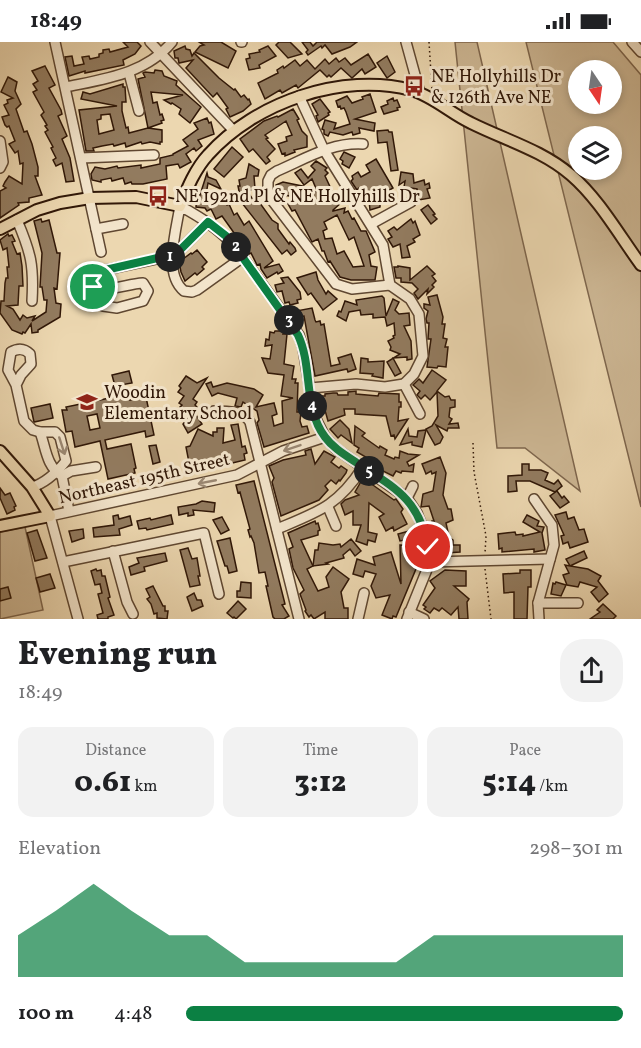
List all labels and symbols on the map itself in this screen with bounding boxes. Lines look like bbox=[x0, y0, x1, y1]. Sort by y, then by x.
north arrow bbox=[568, 60, 622, 114]
place label: NE Hollyhills Dr & 126th Ave NE bbox=[431, 65, 562, 111]
bus stop icon: NE Hollyhills Dr & 126th Ave NE bbox=[402, 74, 426, 98]
bus stop icon: NE 192nd Pl & NE Hollyhills Dr bbox=[146, 184, 170, 208]
place label: NE 192nd Pl & NE Hollyhills Dr bbox=[175, 185, 420, 210]
pin: 2 bbox=[221, 232, 251, 262]
pin: 1 bbox=[155, 242, 185, 272]
pin bbox=[67, 261, 118, 312]
pin: 3 bbox=[274, 305, 304, 335]
place label: Woodin Elementary School bbox=[104, 381, 252, 427]
school or university icon: Woodin Elementary School bbox=[75, 390, 99, 414]
pin: 4 bbox=[297, 391, 327, 421]
one-way arrow bbox=[57, 436, 68, 455]
one-way arrow bbox=[283, 444, 302, 455]
street label: Northeast 195th Street bbox=[56, 448, 233, 511]
pin: 5 bbox=[354, 456, 384, 486]
one-way arrow bbox=[198, 477, 218, 488]
pin bbox=[402, 521, 453, 572]

